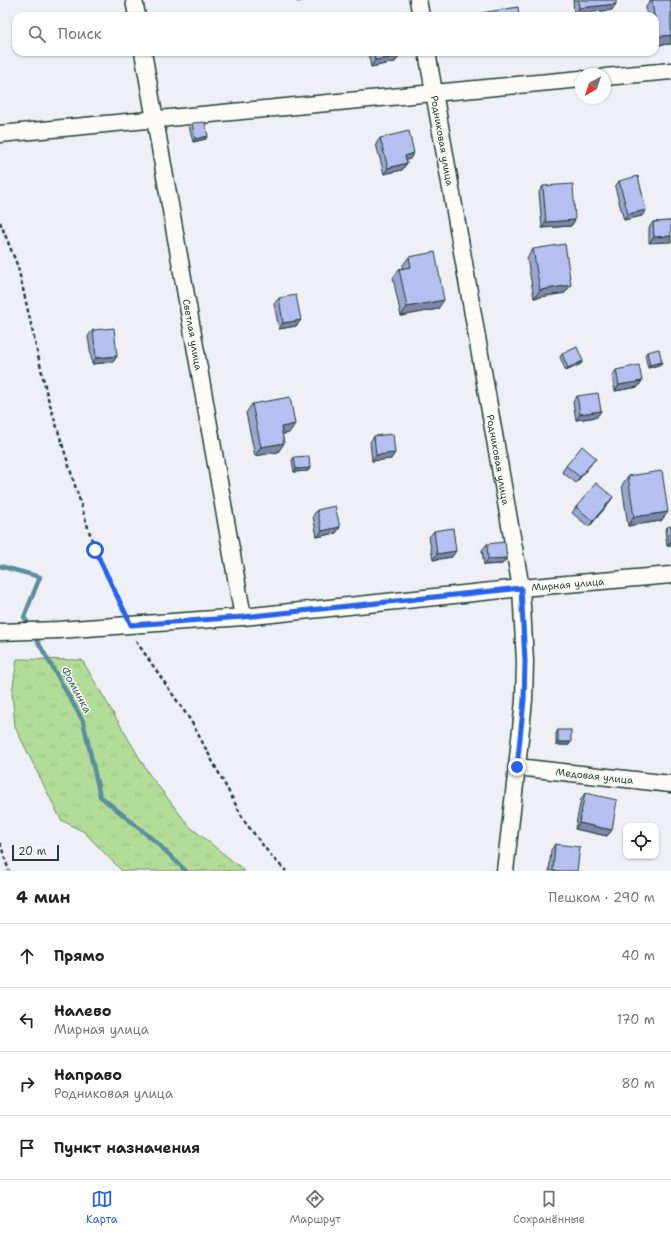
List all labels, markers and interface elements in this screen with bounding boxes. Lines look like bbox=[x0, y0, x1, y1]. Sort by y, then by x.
search box bbox=[12, 12, 659, 56]
icon: search bbox=[26, 23, 48, 45]
text: Поиск bbox=[58, 24, 102, 44]
north arrow bbox=[575, 68, 611, 104]
street label: Родниковая улица bbox=[428, 94, 457, 188]
street label: Светлая улица bbox=[180, 298, 206, 372]
street label: Родниковая улица bbox=[484, 413, 513, 507]
route start bbox=[86, 541, 104, 559]
street label: Мирная улица bbox=[531, 574, 606, 594]
water label: Фоминка bbox=[57, 664, 95, 716]
route end bbox=[508, 758, 526, 776]
street label: Медовая улица bbox=[555, 765, 635, 786]
map controls bbox=[623, 823, 659, 859]
button: locate bbox=[623, 823, 659, 859]
scale bar bbox=[12, 843, 59, 862]
text: 20 m bbox=[18, 844, 46, 859]
text: 4 мин bbox=[16, 886, 71, 908]
text: Пешком · 290 m bbox=[549, 889, 655, 906]
icon: ahead bbox=[16, 945, 38, 967]
text: Прямо bbox=[54, 946, 104, 966]
text: 40 m bbox=[621, 947, 655, 964]
text: Налево bbox=[54, 1001, 112, 1021]
icon: left bbox=[16, 1009, 38, 1031]
text: 170 m bbox=[617, 1011, 655, 1028]
text: Мирная улица bbox=[54, 1021, 149, 1038]
text: Направо bbox=[54, 1065, 122, 1085]
icon: right bbox=[16, 1073, 38, 1095]
text: 80 m bbox=[621, 1075, 655, 1092]
text: Родниковая улица bbox=[54, 1085, 173, 1102]
icon: arrive bbox=[16, 1137, 38, 1159]
text: Пункт назначения bbox=[54, 1138, 200, 1158]
tab: Карта bbox=[86, 1188, 118, 1227]
tab: Маршрут bbox=[290, 1188, 341, 1227]
tab: Сохранённые bbox=[513, 1188, 585, 1227]

